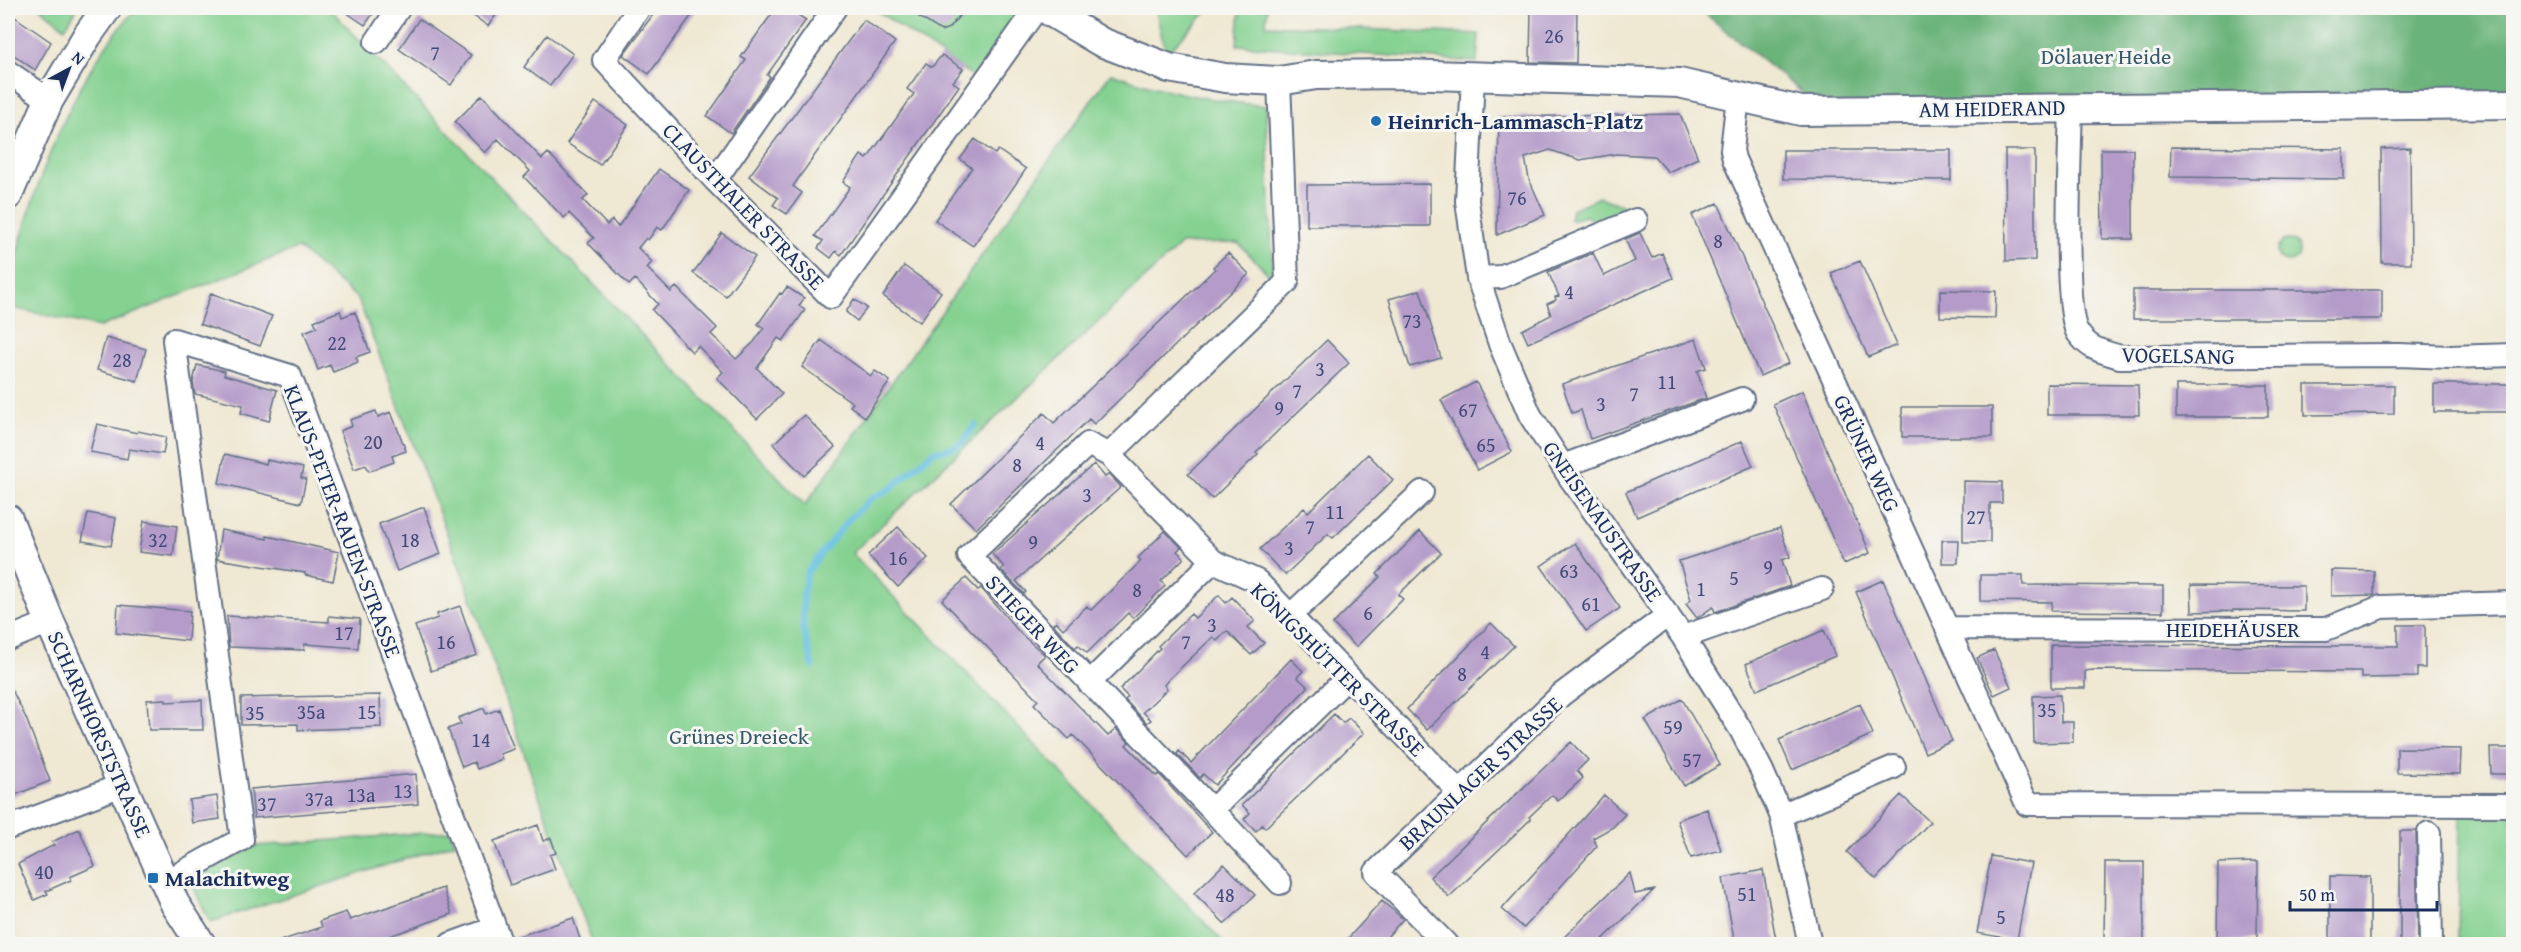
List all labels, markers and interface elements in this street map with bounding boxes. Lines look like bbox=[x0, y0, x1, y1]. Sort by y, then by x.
house number: 26 bbox=[1544, 21, 1564, 50]
house number: 7 bbox=[430, 38, 440, 67]
north arrow bbox=[39, 39, 99, 99]
park label: Dölauer Heide bbox=[2041, 40, 2171, 72]
text: N bbox=[67, 45, 91, 70]
street label: AM HEIDERAND bbox=[1918, 91, 2066, 125]
place label: Heinrich-Lammasch-Platz bbox=[1388, 105, 1643, 137]
marker: Heinrich-Lammasch-Platz bbox=[1369, 114, 1383, 128]
street label: CLAUSTHALER STRASSE bbox=[655, 115, 833, 297]
house number: 76 bbox=[1507, 183, 1527, 212]
house number: 8 bbox=[1713, 226, 1723, 255]
house number: 4 bbox=[1564, 277, 1574, 306]
house number: 73 bbox=[1402, 306, 1422, 335]
house number: 22 bbox=[327, 328, 347, 357]
street label: VOGELSANG bbox=[2121, 338, 2235, 372]
house number: 28 bbox=[112, 345, 132, 374]
house number: 3 bbox=[1315, 354, 1325, 383]
house number: 11 bbox=[1657, 367, 1677, 396]
house number: 7 bbox=[1292, 376, 1302, 405]
house number: 7 bbox=[1629, 379, 1639, 408]
street label: KLAUS-PETER-RAUEN-STRASSE bbox=[276, 380, 410, 662]
house number: 3 bbox=[1596, 389, 1606, 418]
street label: GRÜNER WEG bbox=[1826, 389, 1908, 517]
house number: 9 bbox=[1274, 393, 1284, 422]
house number: 67 bbox=[1458, 395, 1478, 424]
house number: 20 bbox=[363, 427, 383, 456]
house number: 4 bbox=[1035, 428, 1045, 457]
house number: 65 bbox=[1476, 430, 1496, 459]
street label: GNEISENAUSTRASSE bbox=[1535, 434, 1671, 608]
house number: 8 bbox=[1012, 450, 1022, 479]
house number: 3 bbox=[1082, 480, 1092, 509]
house number: 11 bbox=[1325, 497, 1345, 526]
house number: 27 bbox=[1966, 502, 1986, 531]
house number: 7 bbox=[1305, 512, 1315, 541]
house number: 32 bbox=[148, 525, 168, 554]
house number: 18 bbox=[400, 525, 420, 554]
house number: 9 bbox=[1028, 527, 1038, 556]
house number: 3 bbox=[1284, 533, 1294, 562]
house number: 16 bbox=[888, 543, 908, 572]
house number: 9 bbox=[1763, 552, 1773, 581]
house number: 63 bbox=[1559, 556, 1579, 585]
house number: 5 bbox=[1729, 563, 1739, 592]
street label: STIEGER WEG bbox=[979, 567, 1087, 681]
street label: KÖNIGSHÜTTER STRASSE bbox=[1243, 574, 1433, 764]
house number: 1 bbox=[1696, 574, 1706, 603]
house number: 8 bbox=[1132, 575, 1142, 604]
house number: 61 bbox=[1581, 589, 1601, 618]
house number: 6 bbox=[1363, 598, 1373, 627]
house number: 3 bbox=[1207, 610, 1217, 639]
street label: HEIDEHÄUSER bbox=[2166, 613, 2300, 645]
house number: 17 bbox=[334, 618, 354, 647]
street label: SCHARNHORSTSTRASSE bbox=[40, 626, 160, 842]
house number: 16 bbox=[436, 627, 456, 656]
house number: 7 bbox=[1181, 627, 1191, 656]
house number: 4 bbox=[1480, 637, 1490, 666]
house number: 8 bbox=[1457, 659, 1467, 688]
street label: BRAUNLAGER STRASSE bbox=[1391, 688, 1569, 858]
house number: 35 bbox=[2037, 695, 2057, 724]
house number: 35a bbox=[297, 697, 326, 726]
house number: 15 bbox=[357, 697, 377, 726]
house number: 35 bbox=[245, 698, 265, 727]
house number: 59 bbox=[1663, 712, 1683, 741]
park label: Grünes Dreieck bbox=[669, 720, 810, 752]
house number: 14 bbox=[471, 725, 491, 754]
house number: 57 bbox=[1682, 745, 1702, 774]
house number: 13 bbox=[393, 776, 413, 805]
house number: 13a bbox=[347, 780, 376, 809]
house number: 37a bbox=[305, 784, 334, 813]
house number: 37 bbox=[257, 789, 277, 818]
house number: 40 bbox=[34, 857, 54, 886]
place label: Malachitweg bbox=[165, 862, 289, 894]
marker: Malachitweg bbox=[146, 871, 160, 885]
scale bar bbox=[2290, 874, 2437, 912]
house number: 51 bbox=[1737, 879, 1757, 908]
house number: 48 bbox=[1215, 880, 1235, 909]
text: 50 m bbox=[2299, 881, 2335, 908]
house number: 5 bbox=[1996, 902, 2006, 931]

